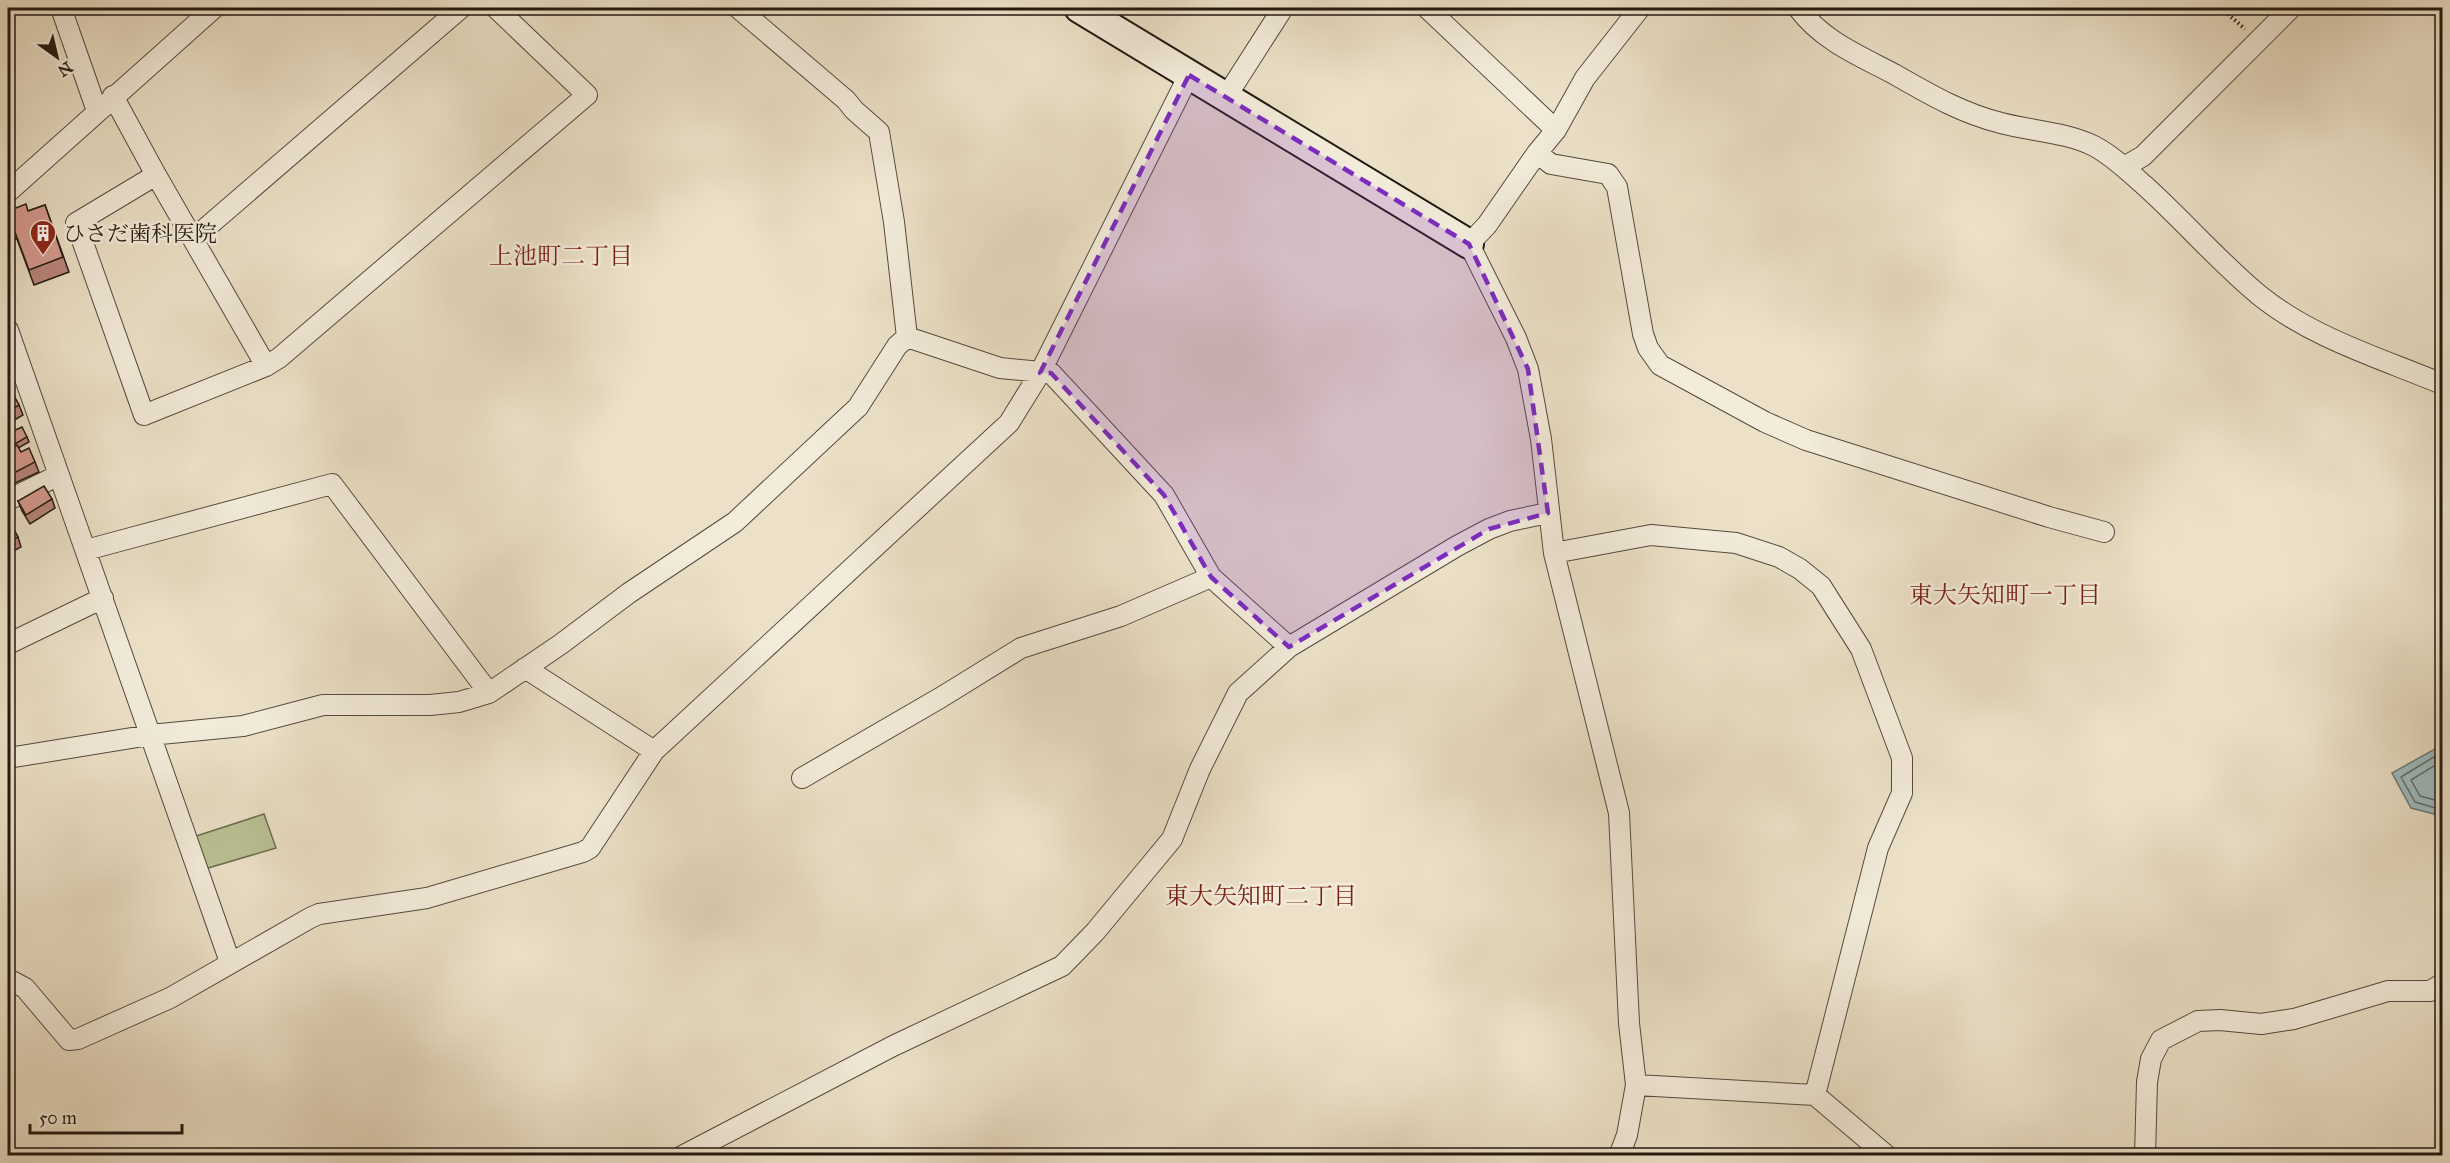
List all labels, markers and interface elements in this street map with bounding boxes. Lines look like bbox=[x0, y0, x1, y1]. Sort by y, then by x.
north arrow bbox=[27, 27, 87, 87]
text: N bbox=[54, 57, 76, 81]
building icon: ひさだ歯科医院 bbox=[28, 218, 58, 256]
place label: ひさだ歯科医院 bbox=[63, 220, 217, 247]
district label: 上池町二丁目 bbox=[489, 241, 633, 271]
district label: 東大矢知町一丁目 bbox=[1909, 580, 2101, 610]
district label: 東大矢知町二丁目 bbox=[1165, 881, 1357, 911]
scale bar bbox=[30, 1097, 182, 1135]
text: 50 m bbox=[39, 1107, 77, 1129]

